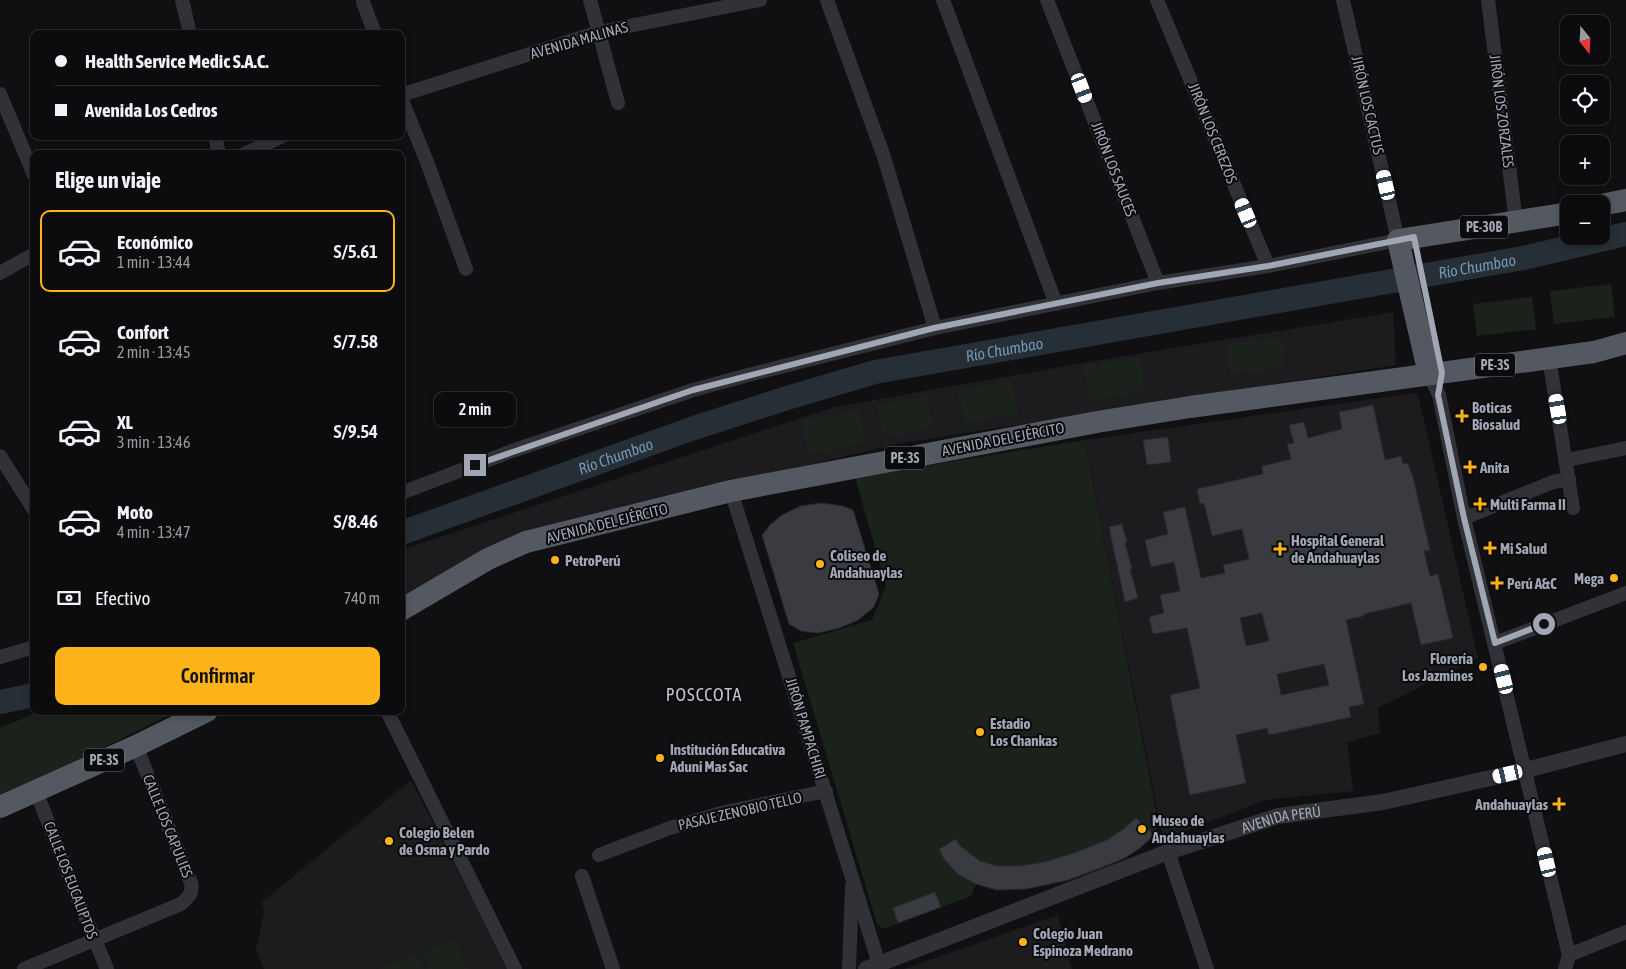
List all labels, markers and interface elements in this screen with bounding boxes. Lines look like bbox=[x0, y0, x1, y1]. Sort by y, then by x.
north arrow bbox=[1560, 15, 1610, 65]
map controls bbox=[1560, 15, 1610, 245]
street label: AVENIDA MALINAS bbox=[528, 18, 630, 62]
text: Health Service Medic S.A.C. bbox=[85, 50, 269, 72]
street label: JIRÓN LOS ZORZALES bbox=[1487, 53, 1517, 169]
street label: JIRÓN LOS CACTUS bbox=[1348, 54, 1388, 156]
car bbox=[1069, 71, 1094, 105]
button: locate bbox=[1560, 75, 1610, 125]
street label: JIRÓN LOS CEREZOS bbox=[1185, 80, 1241, 186]
text: Avenida Los Cedros bbox=[85, 99, 218, 121]
street label: JIRÓN LOS SAUCES bbox=[1088, 119, 1140, 219]
button: + bbox=[1560, 135, 1610, 185]
text: Elige un viaje bbox=[55, 167, 161, 193]
car bbox=[1375, 169, 1396, 201]
button: − bbox=[1560, 195, 1610, 245]
car bbox=[1233, 196, 1258, 230]
road number: PE-30B bbox=[1460, 216, 1508, 238]
icon: car bbox=[57, 229, 102, 274]
text: Económico bbox=[117, 231, 193, 253]
text: S/5.61 bbox=[333, 240, 378, 262]
water label: Río Chumbao bbox=[1437, 250, 1517, 282]
text: 1 min · 13:44 bbox=[117, 253, 190, 271]
icon: car bbox=[57, 319, 102, 364]
text: Confort bbox=[117, 321, 169, 343]
text: S/7.58 bbox=[333, 330, 378, 352]
water label: Río Chumbao bbox=[964, 334, 1044, 365]
text: 2 min · 13:45 bbox=[117, 343, 190, 361]
road number: PE-3S bbox=[1475, 354, 1515, 376]
callout: 2 min bbox=[434, 392, 516, 428]
car bbox=[1548, 393, 1567, 425]
place label: Boticas Biosalud bbox=[1472, 399, 1520, 433]
text: 2 min bbox=[459, 400, 491, 418]
icon: car bbox=[57, 409, 102, 454]
marker: Boticas Biosalud bbox=[1456, 410, 1468, 422]
text: XL bbox=[117, 411, 133, 433]
street label: AVENIDA DEL EJÉRCITO bbox=[940, 419, 1066, 459]
text: S/9.54 bbox=[333, 420, 378, 442]
text: 3 min · 13:46 bbox=[117, 433, 190, 451]
water label: Río Chumbao bbox=[576, 434, 655, 478]
road number: PE-3S bbox=[885, 446, 925, 469]
route end bbox=[464, 454, 486, 476]
place label: Anita bbox=[1479, 459, 1509, 476]
marker: Anita bbox=[1464, 461, 1476, 473]
place label: Multi Farma II bbox=[1490, 496, 1566, 513]
marker: Multi Farma II bbox=[1474, 498, 1486, 510]
icon: car bbox=[57, 499, 102, 544]
street label: AVENIDA DEL EJÉRCITO bbox=[545, 500, 670, 546]
text: Moto bbox=[117, 501, 153, 523]
text: S/8.46 bbox=[333, 510, 378, 532]
text: 4 min · 13:47 bbox=[117, 523, 190, 541]
place label: Hospital General de Andahuaylas bbox=[1291, 532, 1385, 566]
place label: Mi Salud bbox=[1500, 540, 1547, 557]
marker: Hospital General de Andahuaylas bbox=[1273, 542, 1287, 556]
marker: Mi Salud bbox=[1484, 542, 1496, 554]
place label: Coliseo de Andahuaylas bbox=[829, 547, 903, 581]
place label: PetroPerú bbox=[565, 552, 621, 569]
marker: PetroPerú bbox=[549, 554, 561, 566]
marker: Coliseo de Andahuaylas bbox=[814, 558, 826, 570]
place label: Mega bbox=[1574, 570, 1604, 587]
marker: Mega bbox=[1608, 572, 1620, 584]
place label: Perú A&C bbox=[1507, 575, 1557, 592]
marker: Perú A&C bbox=[1491, 577, 1503, 589]
icon: cash bbox=[55, 584, 83, 612]
text: Efectivo bbox=[95, 587, 150, 609]
text: 740 m bbox=[344, 589, 380, 607]
route start bbox=[1533, 613, 1555, 635]
button: Confirmar bbox=[55, 647, 380, 705]
place label: Florería Los Jazmines bbox=[1402, 650, 1474, 684]
marker: Florería Los Jazmines bbox=[1477, 661, 1489, 673]
car bbox=[1493, 663, 1514, 695]
street label: JIRÓN PAMPACHIRI bbox=[783, 676, 829, 780]
district label: POSCCOTA bbox=[666, 684, 742, 705]
place label: Estadio Los Chankas bbox=[990, 715, 1058, 749]
marker: Estadio Los Chankas bbox=[974, 726, 986, 738]
place label: Institución Educativa Aduni Mas Sac bbox=[669, 741, 785, 775]
road number: PE-3S bbox=[84, 748, 124, 772]
marker: Institución Educativa Aduni Mas Sac bbox=[654, 752, 666, 764]
car bbox=[1491, 763, 1524, 785]
street label: CALLE LOS CAPULIES bbox=[140, 772, 196, 880]
street label: PASAJE ZENOBIO TELLO bbox=[676, 788, 804, 834]
place label: Andahuaylas bbox=[1474, 796, 1549, 813]
marker: Andahuaylas bbox=[1552, 797, 1566, 811]
street label: AVENIDA PERÚ bbox=[1239, 802, 1322, 836]
place label: Museo de Andahuaylas bbox=[1151, 812, 1225, 846]
street label: CALLE LOS EUCALIPTOS bbox=[41, 819, 101, 941]
marker: Museo de Andahuaylas bbox=[1136, 823, 1148, 835]
place label: Colegio Belen de Osma y Pardo bbox=[399, 824, 490, 858]
marker: Colegio Belen de Osma y Pardo bbox=[383, 835, 395, 847]
car bbox=[1536, 846, 1557, 878]
place label: Colegio Juan Espinoza Medrano bbox=[1033, 925, 1133, 959]
marker: Colegio Juan Espinoza Medrano bbox=[1017, 936, 1029, 948]

